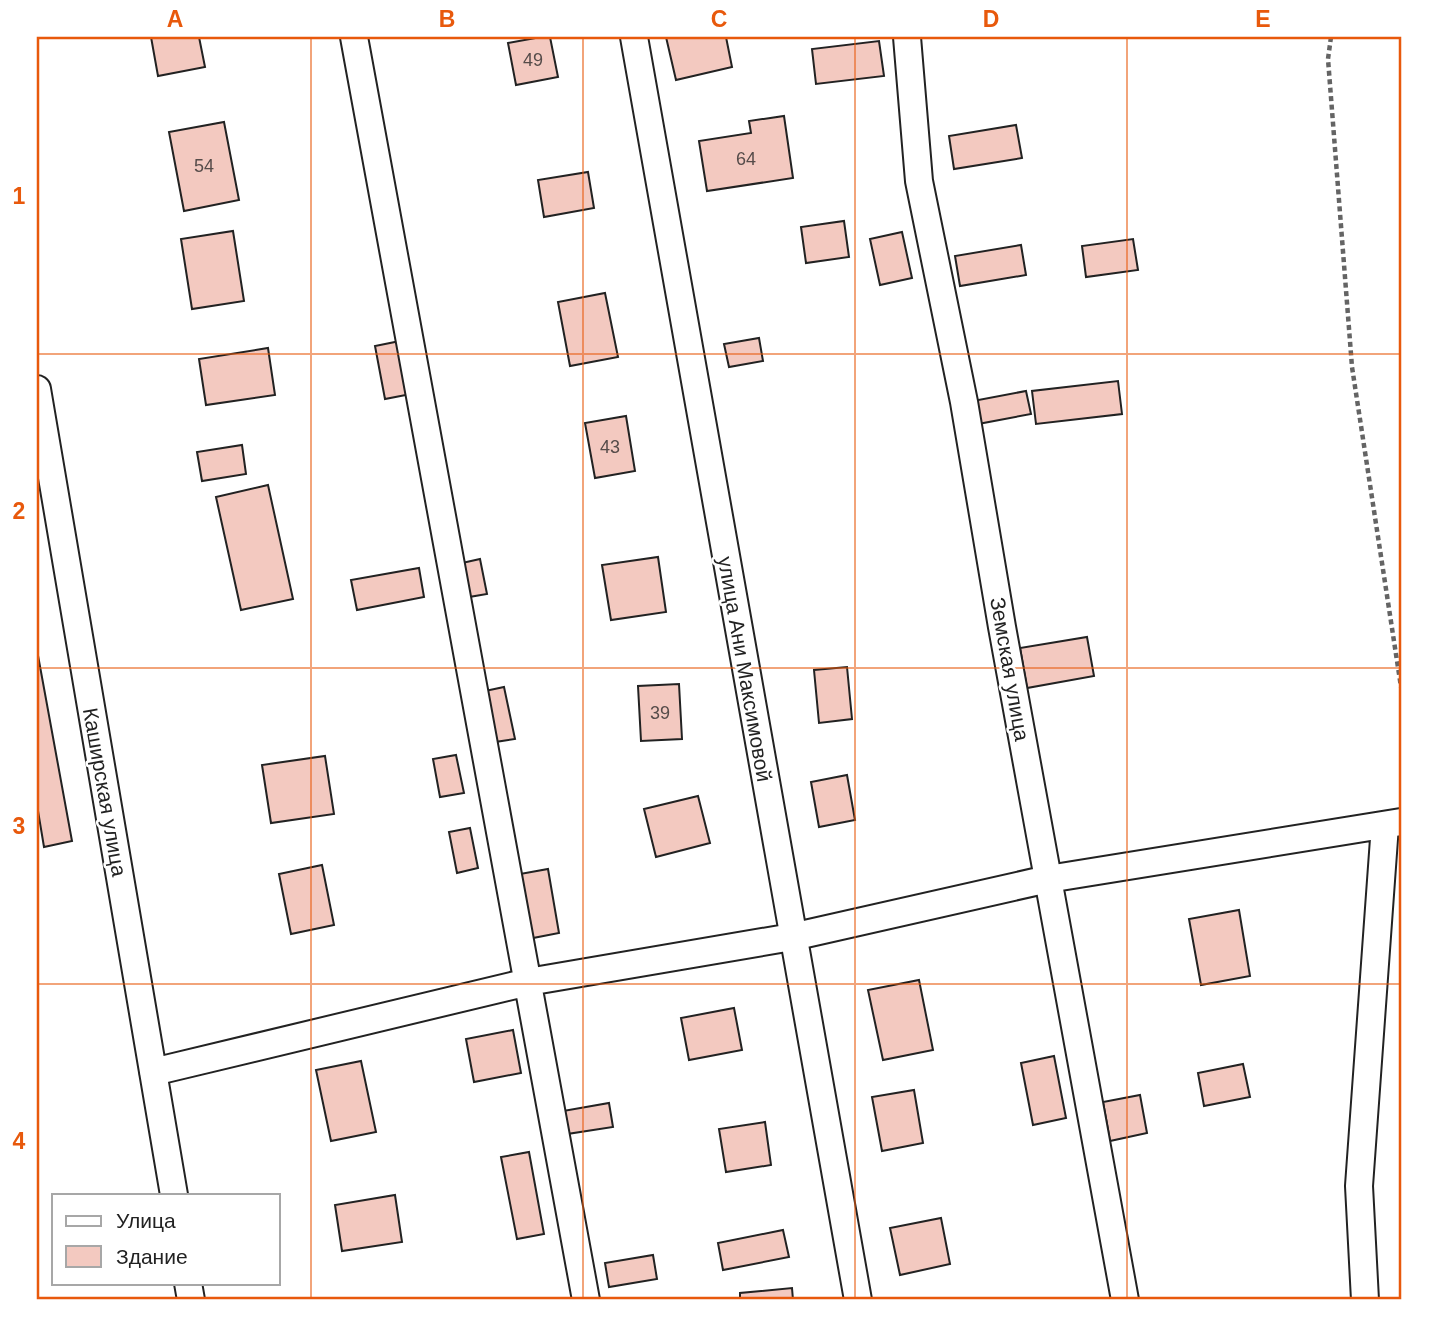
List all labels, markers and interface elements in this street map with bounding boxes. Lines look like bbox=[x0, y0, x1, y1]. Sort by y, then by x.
text: A bbox=[167, 6, 183, 32]
text: B bbox=[439, 6, 455, 32]
text: C bbox=[711, 6, 727, 32]
text: D bbox=[983, 6, 999, 32]
text: E bbox=[1255, 6, 1271, 32]
house number: 49 bbox=[523, 50, 543, 70]
house number: 64 bbox=[736, 149, 756, 169]
house number: 54 bbox=[194, 156, 214, 176]
text: 1 bbox=[13, 183, 26, 209]
house number: 43 bbox=[600, 437, 620, 457]
text: 2 bbox=[13, 498, 25, 524]
street label: улица Ани Максимовой bbox=[714, 555, 776, 783]
street label: Земская улица bbox=[986, 595, 1034, 743]
house number: 39 bbox=[650, 703, 670, 723]
street label: Каширская улица bbox=[79, 706, 131, 878]
text: 3 bbox=[13, 813, 25, 839]
text: 4 bbox=[13, 1128, 26, 1154]
legend bbox=[52, 1194, 280, 1284]
text: Улица bbox=[116, 1209, 176, 1232]
text: Здание bbox=[116, 1245, 188, 1268]

